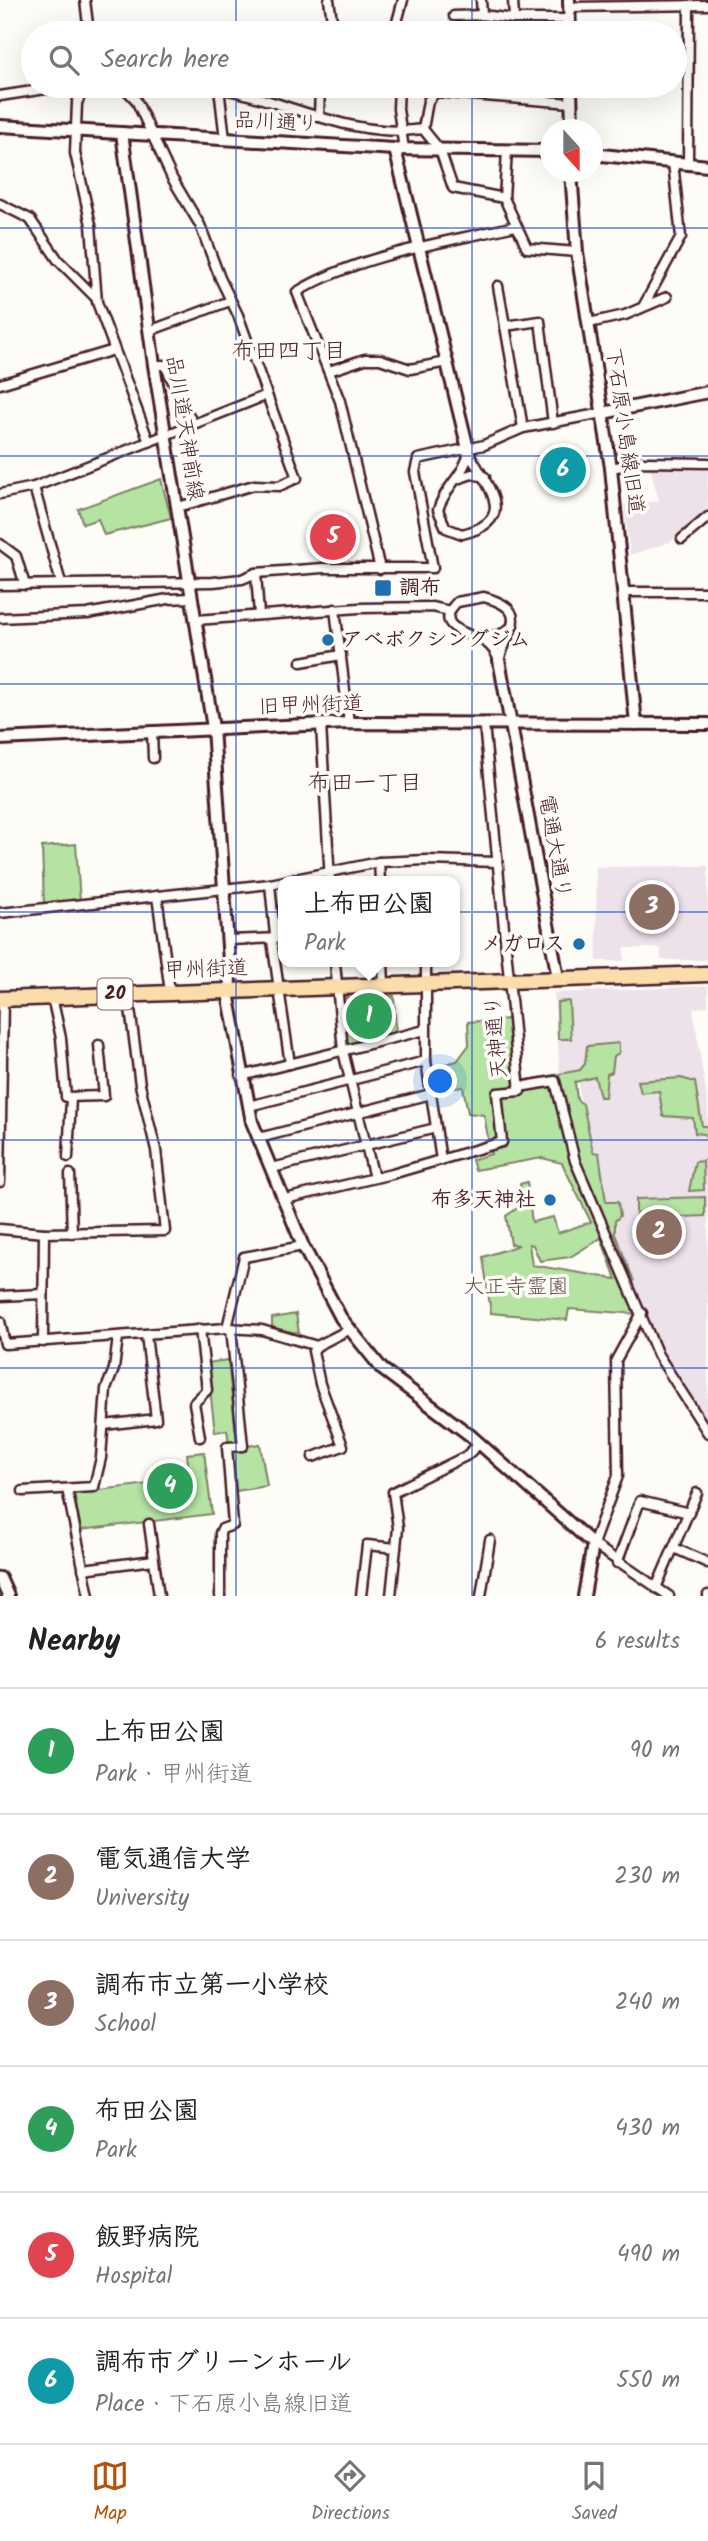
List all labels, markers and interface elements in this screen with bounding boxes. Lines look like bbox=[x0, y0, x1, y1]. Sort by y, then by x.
search box bbox=[21, 21, 687, 98]
text: Search here bbox=[101, 39, 229, 81]
icon: search bbox=[45, 41, 83, 79]
street label: 品川通り bbox=[233, 104, 319, 142]
north arrow bbox=[540, 119, 603, 182]
district label: 布田四丁目 bbox=[232, 334, 347, 370]
street label: 下石原小島線旧道 bbox=[596, 346, 652, 516]
street label: 品川道天神前線 bbox=[156, 353, 212, 503]
pin: 6 bbox=[540, 444, 586, 496]
pin: 5 bbox=[310, 511, 356, 563]
place label: 調布 bbox=[399, 572, 441, 605]
marker: 調布 bbox=[373, 578, 393, 598]
place label: アベボクシングジム bbox=[342, 624, 531, 657]
marker: アベボクシングジム bbox=[320, 632, 336, 648]
street label: 旧甲州街道 bbox=[258, 688, 364, 724]
district label: 布田一丁目 bbox=[308, 766, 423, 802]
street label: 電通大通り bbox=[529, 792, 579, 902]
popup bbox=[278, 876, 460, 967]
pin: 3 bbox=[629, 881, 675, 933]
text: 上布田公園 bbox=[304, 884, 434, 926]
text: Park bbox=[304, 926, 346, 962]
place label: メガロス bbox=[481, 928, 565, 961]
marker: メガロス bbox=[571, 936, 587, 952]
street label: 甲州街道 bbox=[163, 952, 249, 988]
road number: 20 bbox=[97, 978, 132, 1010]
pin: 1 bbox=[346, 990, 392, 1042]
street label: 天神通り bbox=[477, 994, 517, 1080]
your location bbox=[423, 1064, 457, 1098]
place label: 布多天神社 bbox=[431, 1184, 536, 1217]
marker: 布多天神社 bbox=[542, 1192, 558, 1208]
pin: 2 bbox=[636, 1206, 682, 1258]
park label: 大正寺霊園 bbox=[464, 1271, 569, 1304]
pin: 4 bbox=[147, 1460, 193, 1512]
text: Nearby bbox=[28, 1618, 120, 1666]
text: 6 results bbox=[595, 1624, 680, 1660]
text: 上布田公園 bbox=[95, 1712, 225, 1754]
text: 1 bbox=[48, 1733, 54, 1769]
text: 90 m bbox=[630, 1733, 680, 1769]
text: Park · 甲州街道 bbox=[95, 1757, 253, 1793]
text: 電気通信大学 bbox=[95, 1839, 251, 1881]
text: 2 bbox=[44, 1859, 58, 1895]
text: 230 m bbox=[614, 1859, 680, 1895]
text: University bbox=[95, 1881, 189, 1917]
text: 調布市立第一小学校 bbox=[95, 1965, 329, 2007]
text: 3 bbox=[45, 1985, 57, 2021]
text: 240 m bbox=[615, 1985, 680, 2021]
text: School bbox=[95, 2007, 156, 2043]
text: 布田公園 bbox=[95, 2091, 199, 2133]
text: 4 bbox=[45, 2111, 57, 2147]
text: 430 m bbox=[615, 2111, 680, 2147]
text: Park bbox=[95, 2133, 137, 2169]
text: 飯野病院 bbox=[95, 2217, 199, 2259]
text: 5 bbox=[45, 2237, 57, 2273]
text: 490 m bbox=[617, 2237, 680, 2273]
text: Hospital bbox=[95, 2259, 172, 2295]
text: 調布市グリーンホール bbox=[95, 2342, 352, 2384]
text: 6 bbox=[45, 2363, 57, 2399]
text: 550 m bbox=[616, 2363, 680, 2399]
text: Place · 下石原小島線旧道 bbox=[95, 2387, 352, 2423]
tab: Map bbox=[91, 2457, 129, 2529]
tab: Directions bbox=[311, 2457, 390, 2529]
tab: Saved bbox=[572, 2457, 617, 2529]

